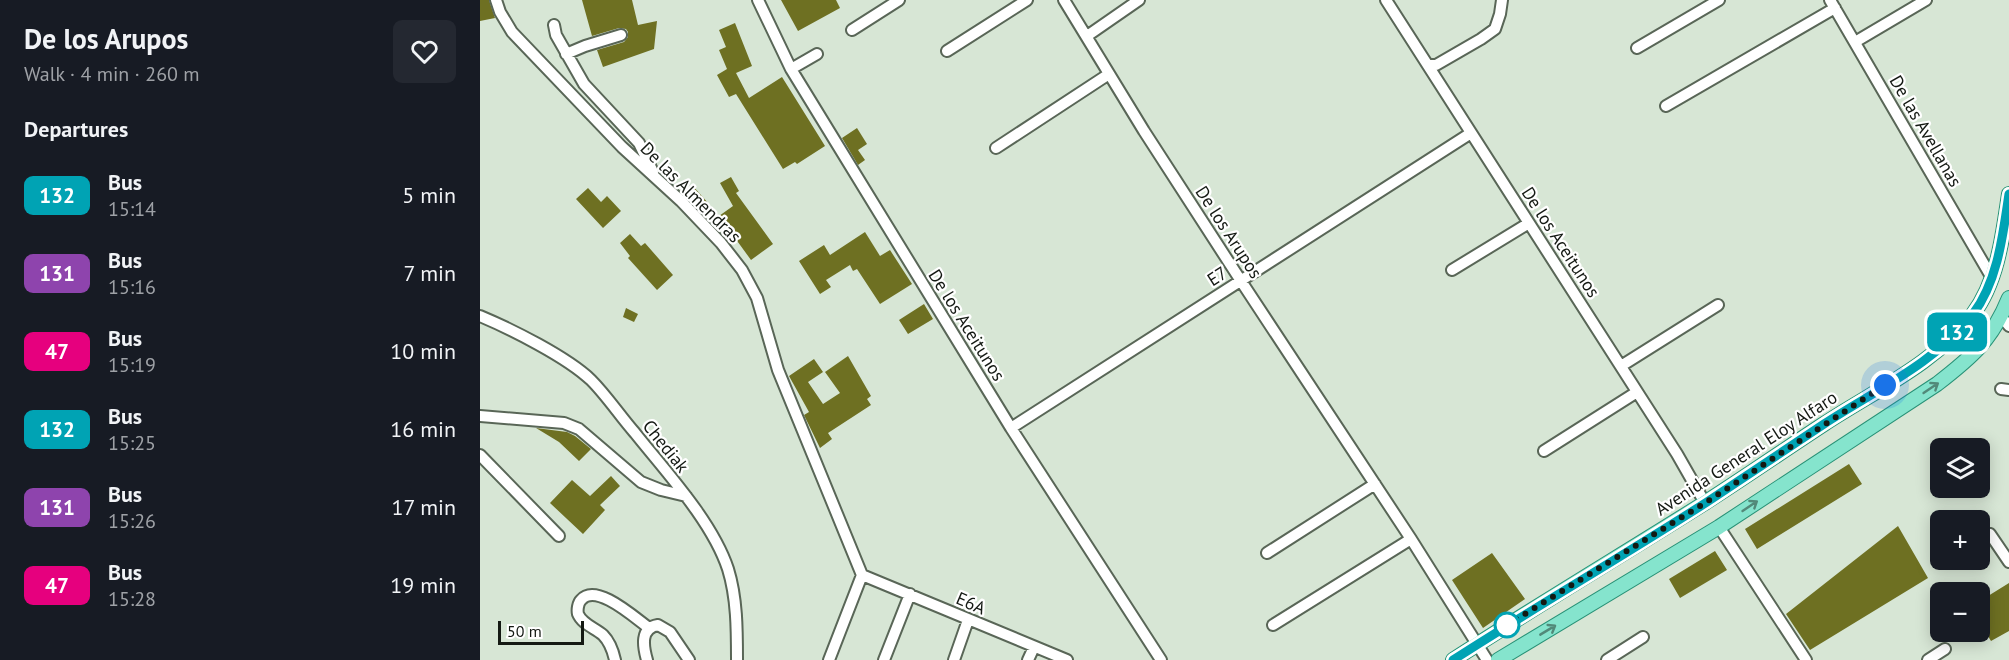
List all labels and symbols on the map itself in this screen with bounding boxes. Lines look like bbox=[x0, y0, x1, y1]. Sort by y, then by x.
street label: De las Avellanas bbox=[1885, 71, 1967, 191]
street label: De las Almendras bbox=[636, 137, 746, 247]
street label: De los Arupos bbox=[1191, 181, 1267, 283]
street label: De los Aceitunos bbox=[1517, 182, 1605, 302]
street label: E7 bbox=[1203, 261, 1231, 291]
street label: De los Aceitunos bbox=[924, 265, 1010, 385]
line badge: 132 bbox=[1922, 312, 1992, 352]
your location bbox=[1870, 370, 1900, 400]
one-way arrow bbox=[1922, 381, 1939, 393]
street label: Avenida General Eloy Alfaro bbox=[1651, 386, 1841, 520]
street label: Chediak bbox=[638, 415, 694, 477]
one-way arrow bbox=[1742, 500, 1758, 512]
street label: E6A bbox=[953, 587, 990, 620]
unlabelled marker bbox=[1494, 612, 1520, 638]
scale bar bbox=[498, 618, 584, 646]
one-way arrow bbox=[1539, 623, 1556, 635]

